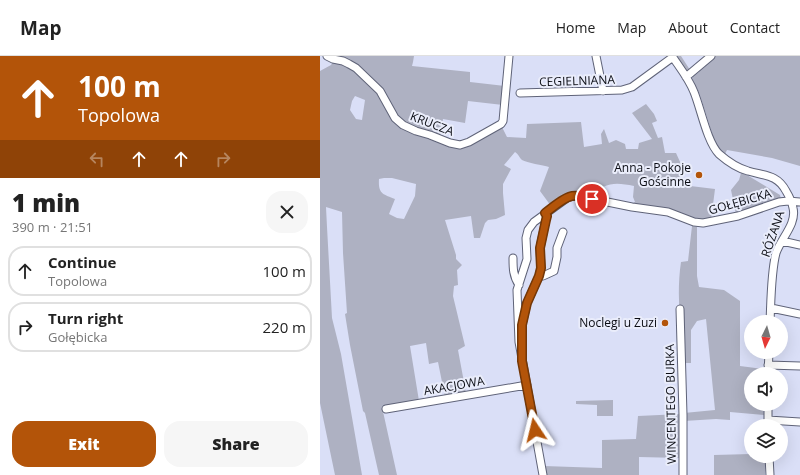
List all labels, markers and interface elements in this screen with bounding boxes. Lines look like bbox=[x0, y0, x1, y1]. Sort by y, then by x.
text: Map bbox=[20, 15, 61, 41]
text: Home bbox=[556, 18, 595, 37]
text: Map bbox=[617, 18, 646, 37]
text: About bbox=[668, 18, 708, 37]
text: Contact bbox=[730, 18, 780, 37]
text: 100 m bbox=[78, 67, 161, 105]
street label: CEGIELNIANA bbox=[539, 71, 616, 90]
icon: ahead bbox=[12, 72, 64, 124]
text: Topolowa bbox=[78, 103, 160, 127]
street label: KRUCZA bbox=[408, 107, 457, 140]
icon: left bbox=[86, 148, 108, 170]
icon: ahead bbox=[128, 148, 150, 170]
icon: ahead bbox=[170, 148, 192, 170]
icon: right bbox=[212, 148, 234, 170]
place label: Anna - Pokoje Gościnne bbox=[614, 159, 691, 190]
marker: Anna - Pokoje Gościnne bbox=[694, 170, 704, 180]
pin bbox=[575, 182, 609, 216]
street label: GOŁĘBICKA bbox=[706, 184, 774, 219]
text: 1 min bbox=[12, 186, 80, 219]
icon: arrive bbox=[581, 188, 603, 210]
button: close bbox=[266, 191, 308, 233]
street label: RÓŻANA bbox=[757, 208, 788, 259]
text: 390 m · 21:51 bbox=[12, 218, 93, 236]
text: Continue bbox=[48, 252, 116, 272]
icon: ahead bbox=[14, 260, 36, 282]
text: 100 m bbox=[262, 261, 306, 281]
text: Topolowa bbox=[48, 272, 107, 290]
text: Turn right bbox=[48, 308, 123, 328]
place label: Noclegi u Zuzi bbox=[579, 314, 657, 331]
north arrow bbox=[744, 315, 788, 359]
map controls bbox=[744, 315, 788, 463]
icon: right bbox=[14, 316, 36, 338]
text: 220 m bbox=[262, 317, 306, 337]
marker: Noclegi u Zuzi bbox=[660, 318, 670, 328]
text: Gołębicka bbox=[48, 328, 107, 346]
street label: WINCENTEGO BURKA bbox=[661, 343, 680, 464]
button: sound bbox=[744, 367, 788, 411]
street label: AKACJOWA bbox=[422, 372, 486, 399]
position arrow bbox=[514, 409, 556, 451]
button: layers bbox=[744, 419, 788, 463]
button: Exit bbox=[12, 421, 156, 467]
button: Share bbox=[164, 421, 308, 467]

